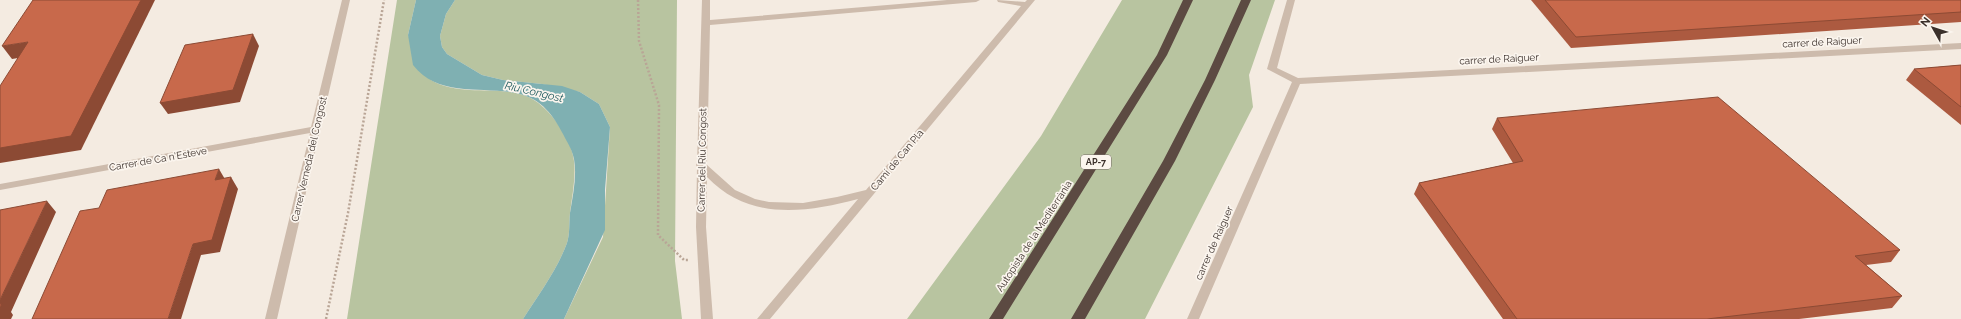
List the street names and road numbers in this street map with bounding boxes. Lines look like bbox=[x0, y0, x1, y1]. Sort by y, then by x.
street label: carrer de Raiguer bbox=[1782, 34, 1863, 50]
street label: carrer de Raiguer bbox=[1459, 51, 1540, 67]
street label: Carrer Verneda del Congost bbox=[289, 95, 329, 223]
street label: Carrer del Riu Congost bbox=[696, 107, 708, 212]
street label: Camí de Can Pla bbox=[868, 127, 926, 193]
street label: Carrer de Ca n'Esteve bbox=[108, 145, 208, 173]
road number: AP-7 bbox=[1081, 155, 1111, 169]
street label: Autopista de la Mediterrània bbox=[994, 179, 1074, 293]
street label: carrer de Raiguer bbox=[1193, 204, 1235, 282]

